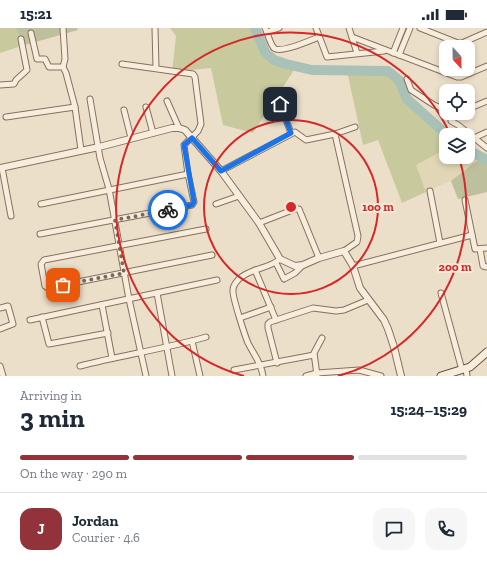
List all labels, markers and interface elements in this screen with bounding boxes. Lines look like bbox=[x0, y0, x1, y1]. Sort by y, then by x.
text: 15:21 bbox=[20, 5, 52, 23]
north arrow bbox=[439, 40, 475, 76]
map controls bbox=[439, 40, 475, 164]
button: locate bbox=[439, 84, 475, 120]
pin bbox=[263, 87, 297, 121]
icon: home bbox=[269, 93, 291, 115]
button: layers bbox=[439, 128, 475, 164]
courier bbox=[148, 190, 188, 230]
icon: bike bbox=[157, 199, 179, 221]
centre of rings bbox=[284, 200, 298, 214]
text: 100 m bbox=[362, 200, 394, 214]
text: 200 m bbox=[438, 260, 472, 274]
pin bbox=[46, 268, 80, 302]
icon: bag bbox=[52, 274, 74, 296]
text: Arriving in bbox=[20, 388, 82, 403]
text: 15:24–15:29 bbox=[390, 401, 467, 419]
text: 3 min bbox=[20, 402, 85, 434]
text: On the way · 290 m bbox=[20, 466, 127, 481]
button: chat bbox=[373, 508, 415, 550]
button: phone bbox=[425, 508, 467, 550]
text: Jordan bbox=[72, 512, 118, 530]
text: J bbox=[37, 520, 45, 538]
text: Courier · 4.6 bbox=[72, 530, 140, 545]

